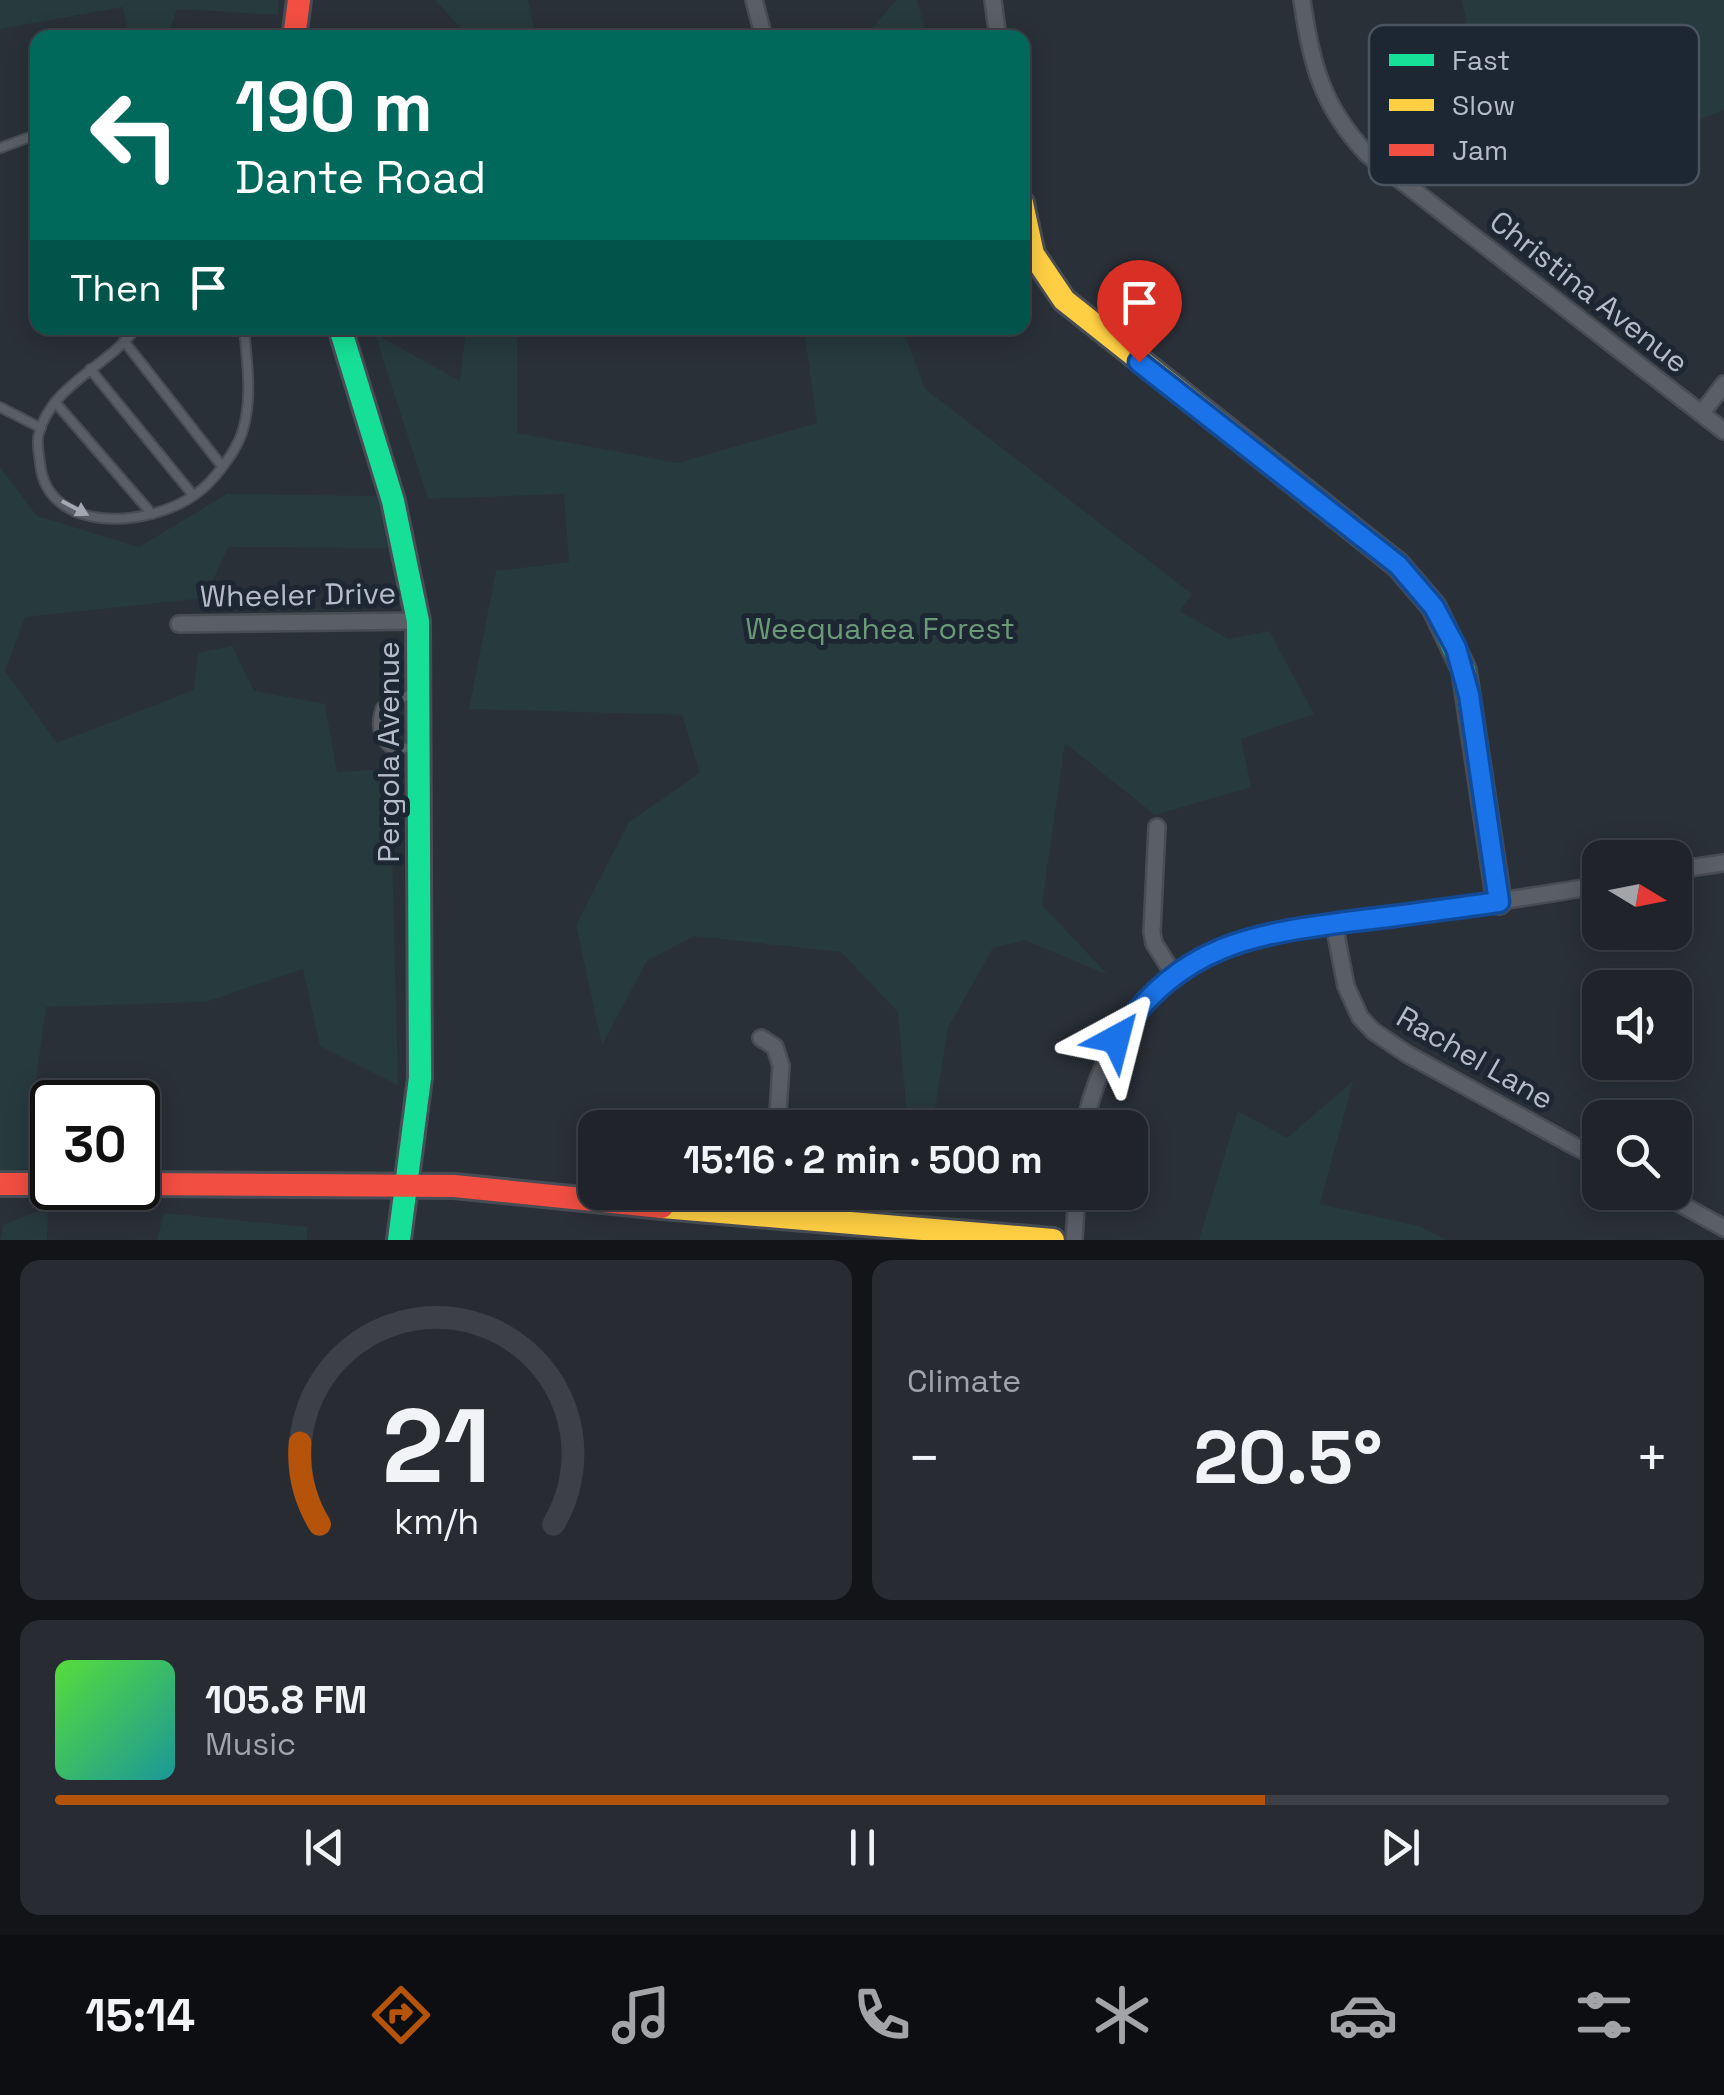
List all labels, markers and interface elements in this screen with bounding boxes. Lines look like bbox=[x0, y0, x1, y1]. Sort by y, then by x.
legend bbox=[1369, 25, 1699, 185]
text: Fast bbox=[1452, 42, 1510, 78]
text: 190 m bbox=[235, 62, 433, 151]
icon: left bbox=[70, 70, 200, 200]
text: Slow bbox=[1452, 87, 1515, 123]
text: Jam bbox=[1452, 132, 1508, 168]
text: Dante Road bbox=[235, 149, 486, 206]
street label: Christina Avenue bbox=[1482, 202, 1697, 381]
icon: arrive bbox=[181, 260, 236, 315]
pin bbox=[1097, 260, 1182, 363]
text: Then bbox=[70, 264, 161, 312]
icon: arrive bbox=[1112, 275, 1167, 330]
one-way arrow bbox=[60, 499, 89, 516]
street label: Wheeler Drive bbox=[200, 573, 396, 616]
park label: Weequahea Forest bbox=[745, 609, 1015, 648]
street label: Pergola Avenue bbox=[369, 641, 408, 863]
north arrow bbox=[1582, 840, 1692, 950]
map controls bbox=[1582, 840, 1692, 1210]
button: sound bbox=[1582, 970, 1692, 1080]
position arrow bbox=[1064, 987, 1168, 1091]
street label: Rachel Lane bbox=[1390, 997, 1561, 1118]
speed limit sign: 30 bbox=[30, 1080, 160, 1210]
button: search bbox=[1582, 1100, 1692, 1210]
text: 15:16 · 2 min · 500 m bbox=[683, 1136, 1043, 1184]
text: Climate bbox=[907, 1361, 1021, 1401]
text: 21 bbox=[382, 1380, 490, 1512]
text: 20.5° bbox=[1193, 1409, 1383, 1505]
text: − bbox=[907, 1423, 941, 1493]
text: + bbox=[1635, 1423, 1669, 1493]
text: km/h bbox=[393, 1499, 479, 1544]
text: 105.8 FM bbox=[205, 1676, 367, 1724]
text: Music bbox=[205, 1724, 296, 1764]
icon: previous bbox=[297, 1820, 352, 1875]
icon: pause bbox=[835, 1820, 890, 1875]
icon: next bbox=[1373, 1820, 1428, 1875]
icon: directions bbox=[366, 1980, 436, 2050]
icon: music bbox=[606, 1980, 676, 2050]
icon: phone bbox=[847, 1980, 917, 2050]
icon: climate bbox=[1087, 1980, 1157, 2050]
icon: car bbox=[1328, 1980, 1398, 2050]
icon: filters bbox=[1569, 1980, 1639, 2050]
text: 15:14 bbox=[85, 1987, 195, 2044]

